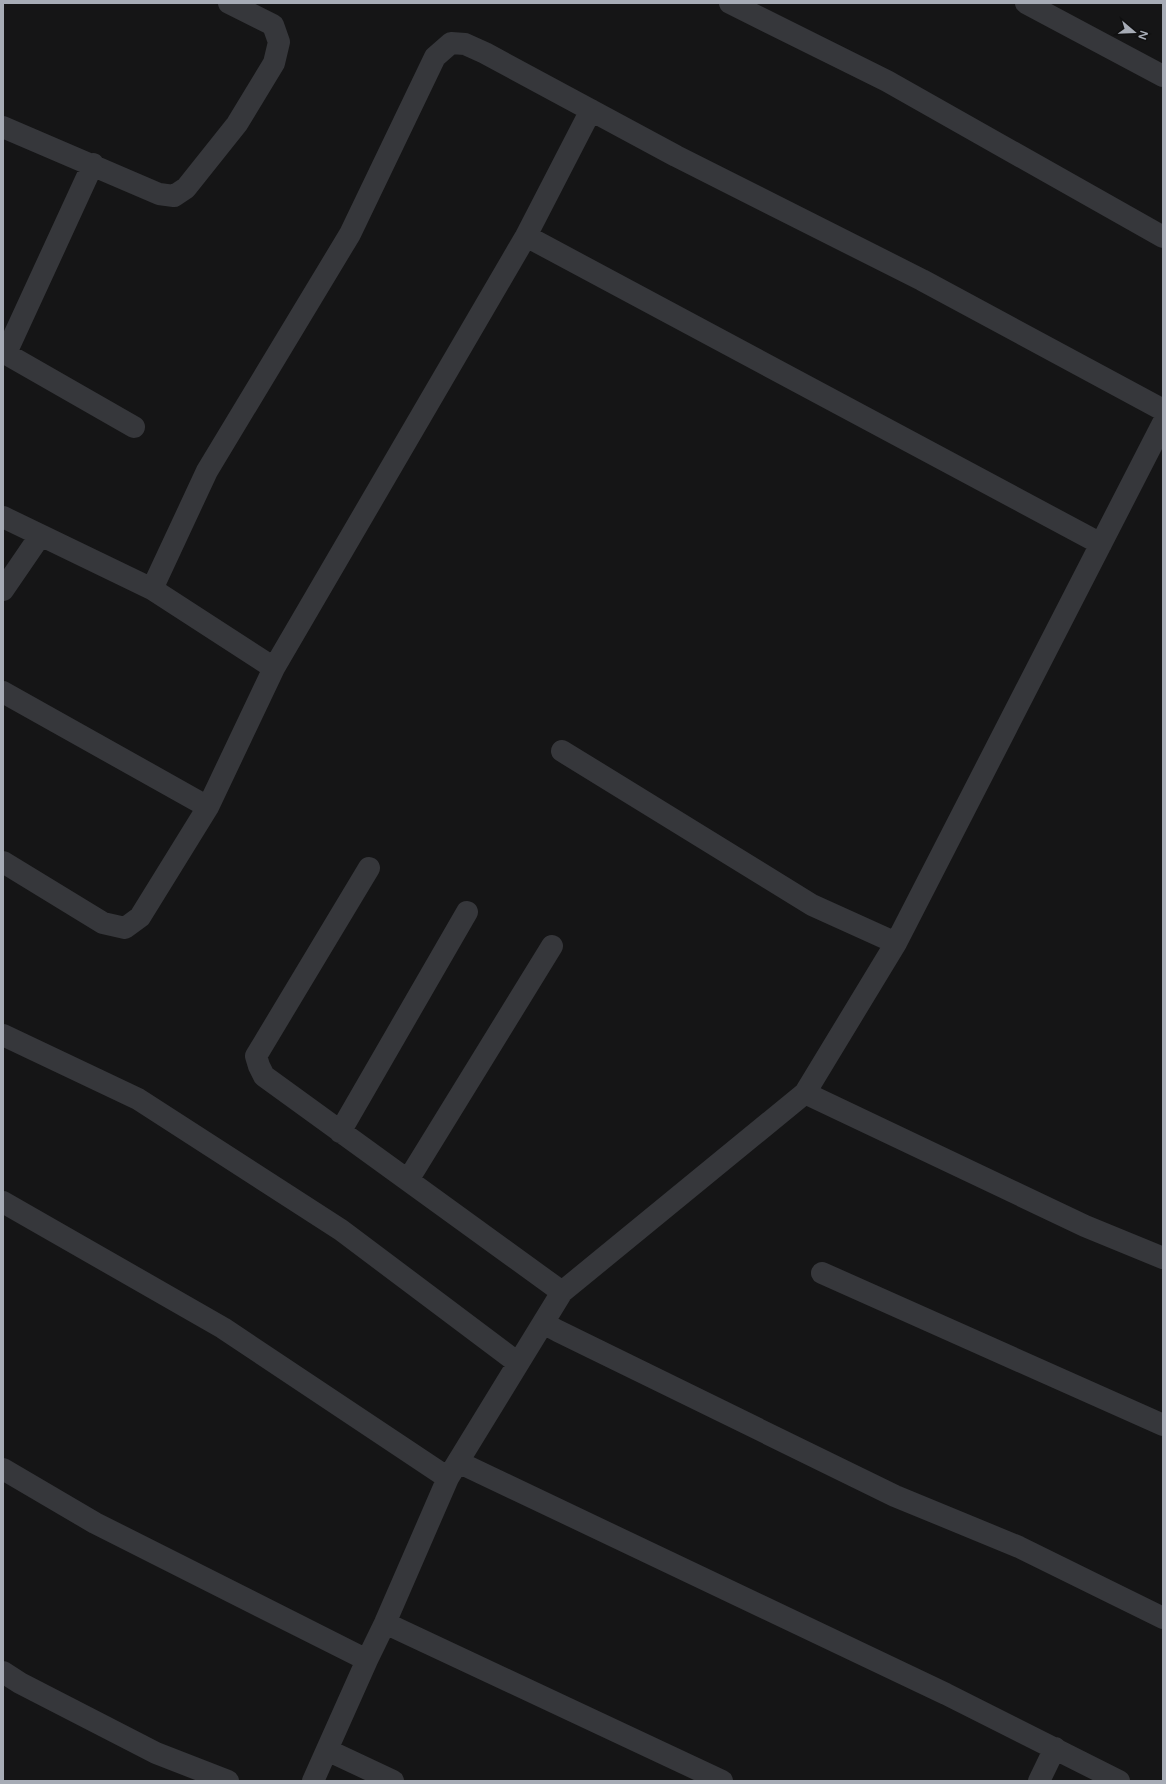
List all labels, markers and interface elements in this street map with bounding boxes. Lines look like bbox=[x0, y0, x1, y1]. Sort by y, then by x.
north arrow bbox=[1114, 12, 1154, 52]
text: N bbox=[1135, 29, 1151, 41]

